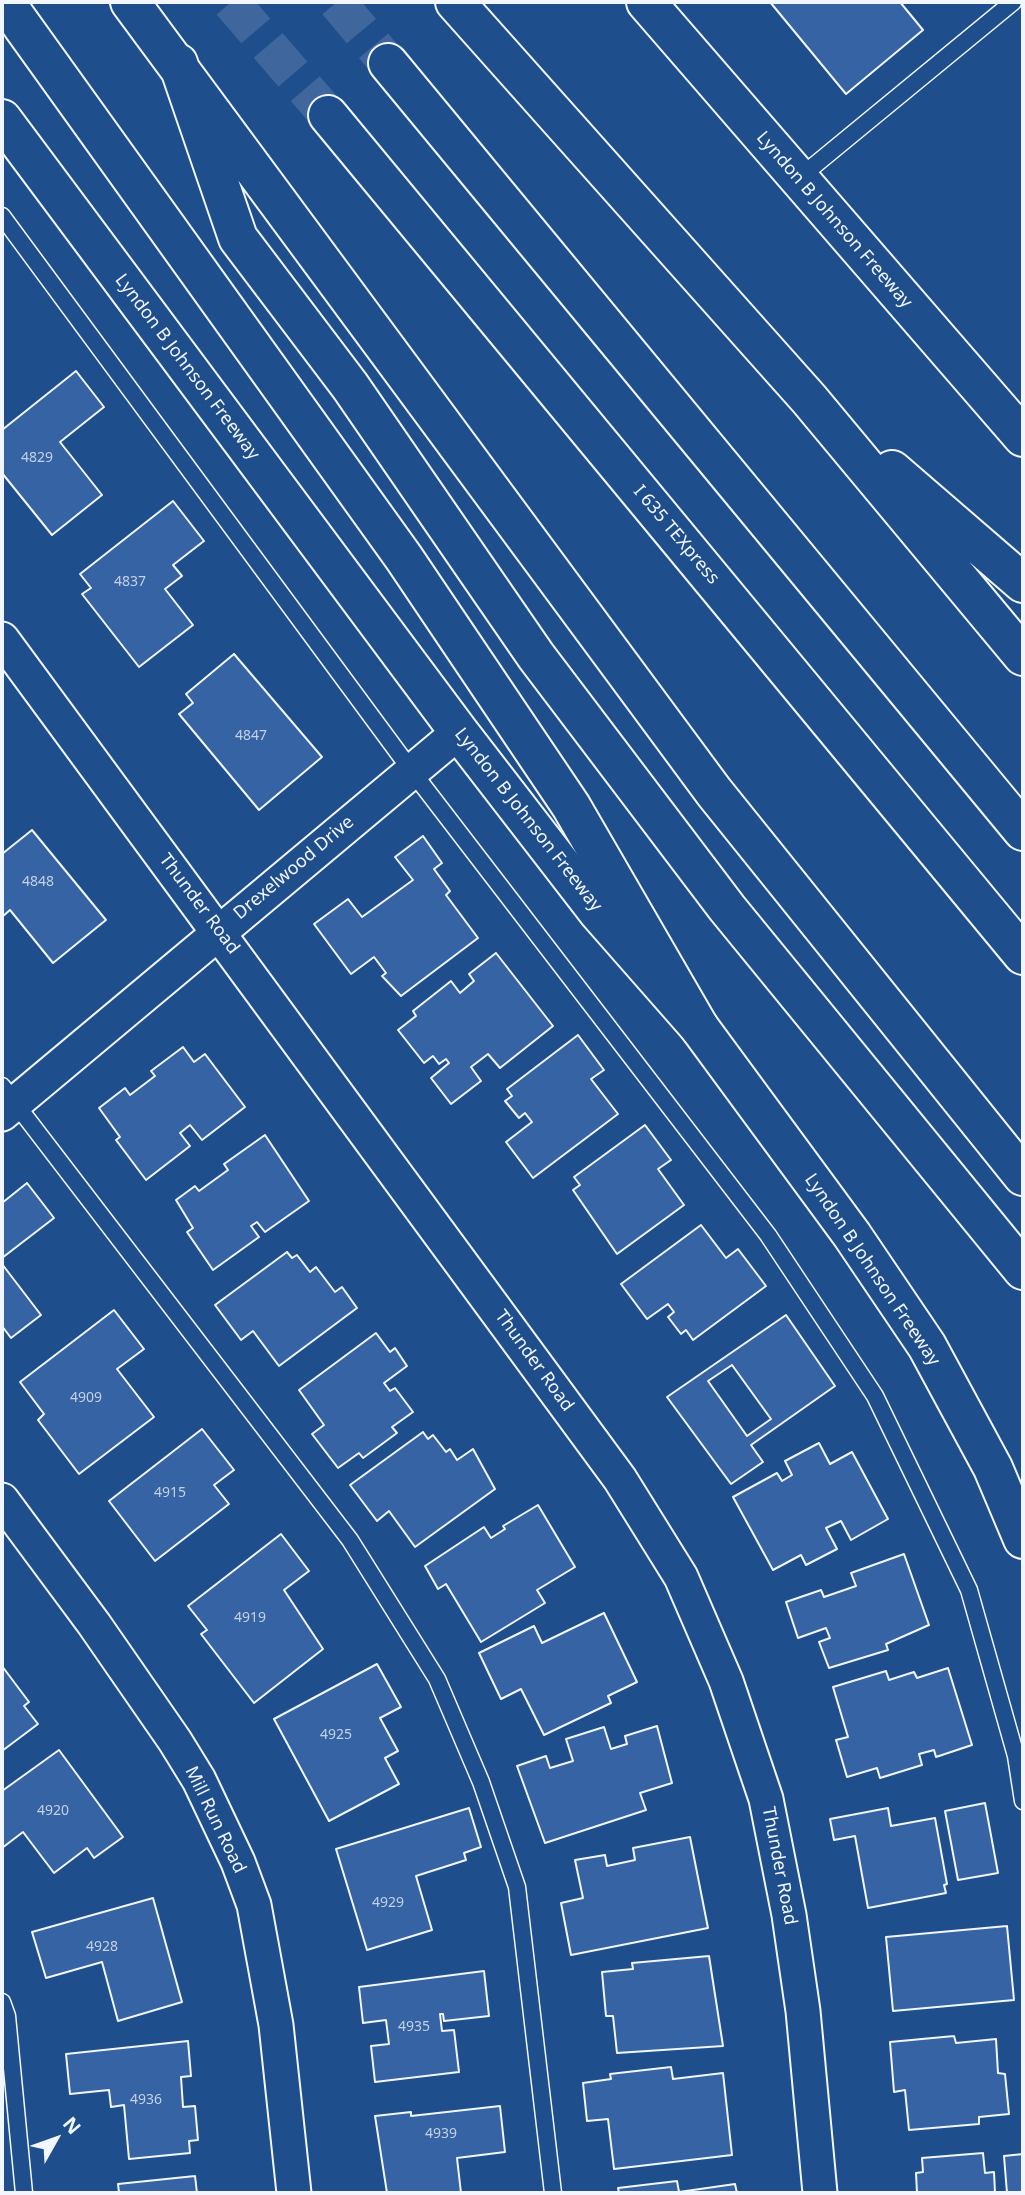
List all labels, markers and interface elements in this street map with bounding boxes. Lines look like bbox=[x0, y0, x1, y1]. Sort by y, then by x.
street label: Lyndon B Johnson Freeway bbox=[751, 127, 917, 313]
street label: Lyndon B Johnson Freeway bbox=[110, 270, 264, 464]
house number: 4829 bbox=[21, 450, 53, 466]
street label: I 635 TEXpress bbox=[628, 481, 724, 589]
house number: 4837 bbox=[114, 574, 146, 590]
street label: Lyndon B Johnson Freeway bbox=[450, 724, 606, 916]
house number: 4847 bbox=[235, 728, 267, 744]
street label: Drexelwood Drive bbox=[230, 811, 358, 925]
street label: Thunder Road bbox=[154, 850, 244, 958]
house number: 4848 bbox=[22, 874, 54, 890]
street label: Lyndon B Johnson Freeway bbox=[800, 1170, 944, 1370]
street label: Thunder Road bbox=[490, 1306, 578, 1416]
house number: 4909 bbox=[70, 1390, 102, 1406]
house number: 4915 bbox=[154, 1485, 186, 1501]
house number: 4919 bbox=[234, 1610, 266, 1626]
house number: 4925 bbox=[320, 1727, 352, 1743]
street label: Mill Run Road bbox=[180, 1763, 250, 1877]
house number: 4920 bbox=[37, 1803, 69, 1819]
street label: Thunder Road bbox=[757, 1805, 801, 1927]
house number: 4929 bbox=[372, 1895, 404, 1911]
house number: 4928 bbox=[86, 1939, 118, 1955]
house number: 4935 bbox=[398, 2019, 430, 2035]
house number: 4936 bbox=[130, 2092, 162, 2108]
north arrow bbox=[21, 2104, 91, 2174]
text: N bbox=[57, 2111, 87, 2140]
house number: 4939 bbox=[425, 2126, 457, 2142]

